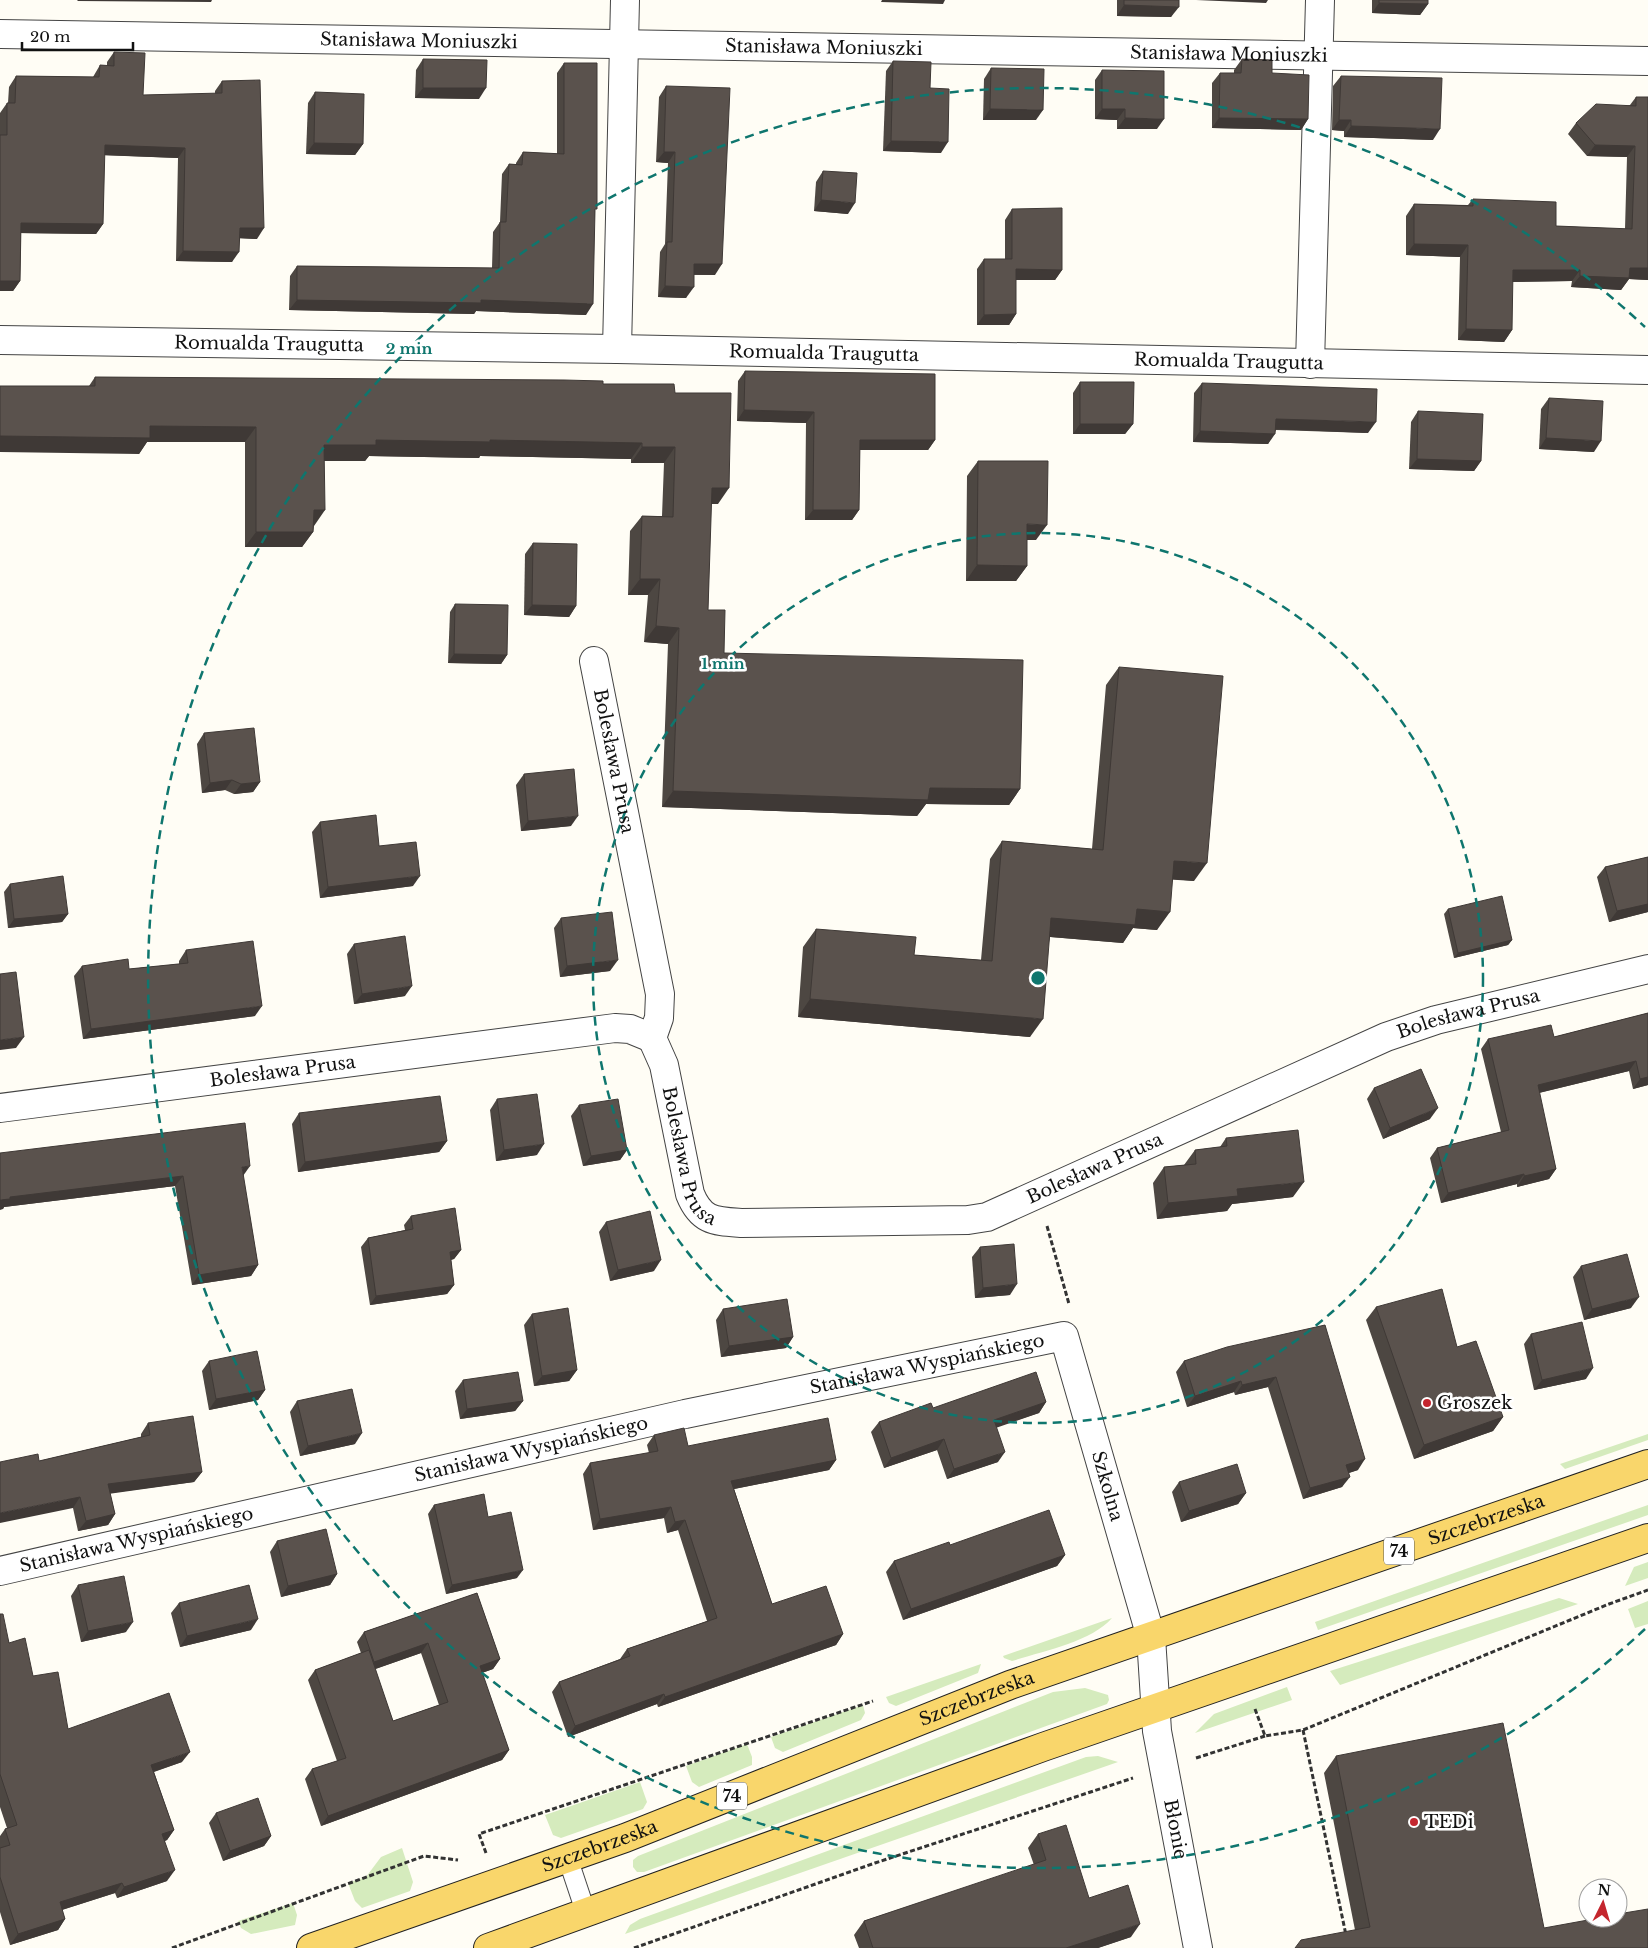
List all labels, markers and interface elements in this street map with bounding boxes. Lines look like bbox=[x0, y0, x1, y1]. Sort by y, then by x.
scale bar bbox=[22, 20, 134, 52]
text: 20 m bbox=[30, 27, 70, 46]
street label: Stanisława Moniuszki bbox=[320, 28, 518, 53]
street label: Stanisława Moniuszki bbox=[725, 35, 923, 60]
street label: Stanisława Moniuszki bbox=[1130, 42, 1328, 67]
street label: Romualda Traugutta bbox=[174, 332, 364, 356]
text: 2 min bbox=[386, 339, 432, 358]
street label: Romualda Traugutta bbox=[729, 340, 919, 366]
street label: Romualda Traugutta bbox=[1134, 349, 1324, 374]
text: 1 min bbox=[701, 654, 745, 673]
street label: Bolesława Prusa bbox=[589, 687, 639, 835]
centre of rings bbox=[1029, 969, 1047, 987]
street label: Bolesława Prusa bbox=[1394, 984, 1542, 1044]
street label: Bolesława Prusa bbox=[208, 1051, 357, 1092]
street label: Bolesława Prusa bbox=[658, 1085, 719, 1230]
street label: Bolesława Prusa bbox=[1023, 1128, 1166, 1209]
street label: Stanisława Wyspiańskiego bbox=[808, 1329, 1046, 1399]
place label: Groszek bbox=[1437, 1392, 1512, 1414]
marker: Groszek bbox=[1421, 1397, 1433, 1409]
street label: Stanisława Wyspiańskiego bbox=[412, 1412, 650, 1487]
street label: Szkolna bbox=[1087, 1449, 1128, 1524]
street label: Szczebrzeska bbox=[1425, 1490, 1547, 1550]
street label: Stanisława Wyspiańskiego bbox=[18, 1502, 255, 1577]
road number: 74 bbox=[1384, 1538, 1414, 1564]
street label: Szczebrzeska bbox=[916, 1666, 1037, 1731]
road number: 74 bbox=[717, 1782, 747, 1810]
street label: Błonie bbox=[1159, 1797, 1192, 1861]
place label: TEDi bbox=[1424, 1811, 1474, 1833]
street label: Szczebrzeska bbox=[539, 1815, 661, 1877]
marker: TEDi bbox=[1408, 1816, 1420, 1828]
north arrow bbox=[1578, 1878, 1628, 1928]
text: N bbox=[1597, 1881, 1611, 1900]

